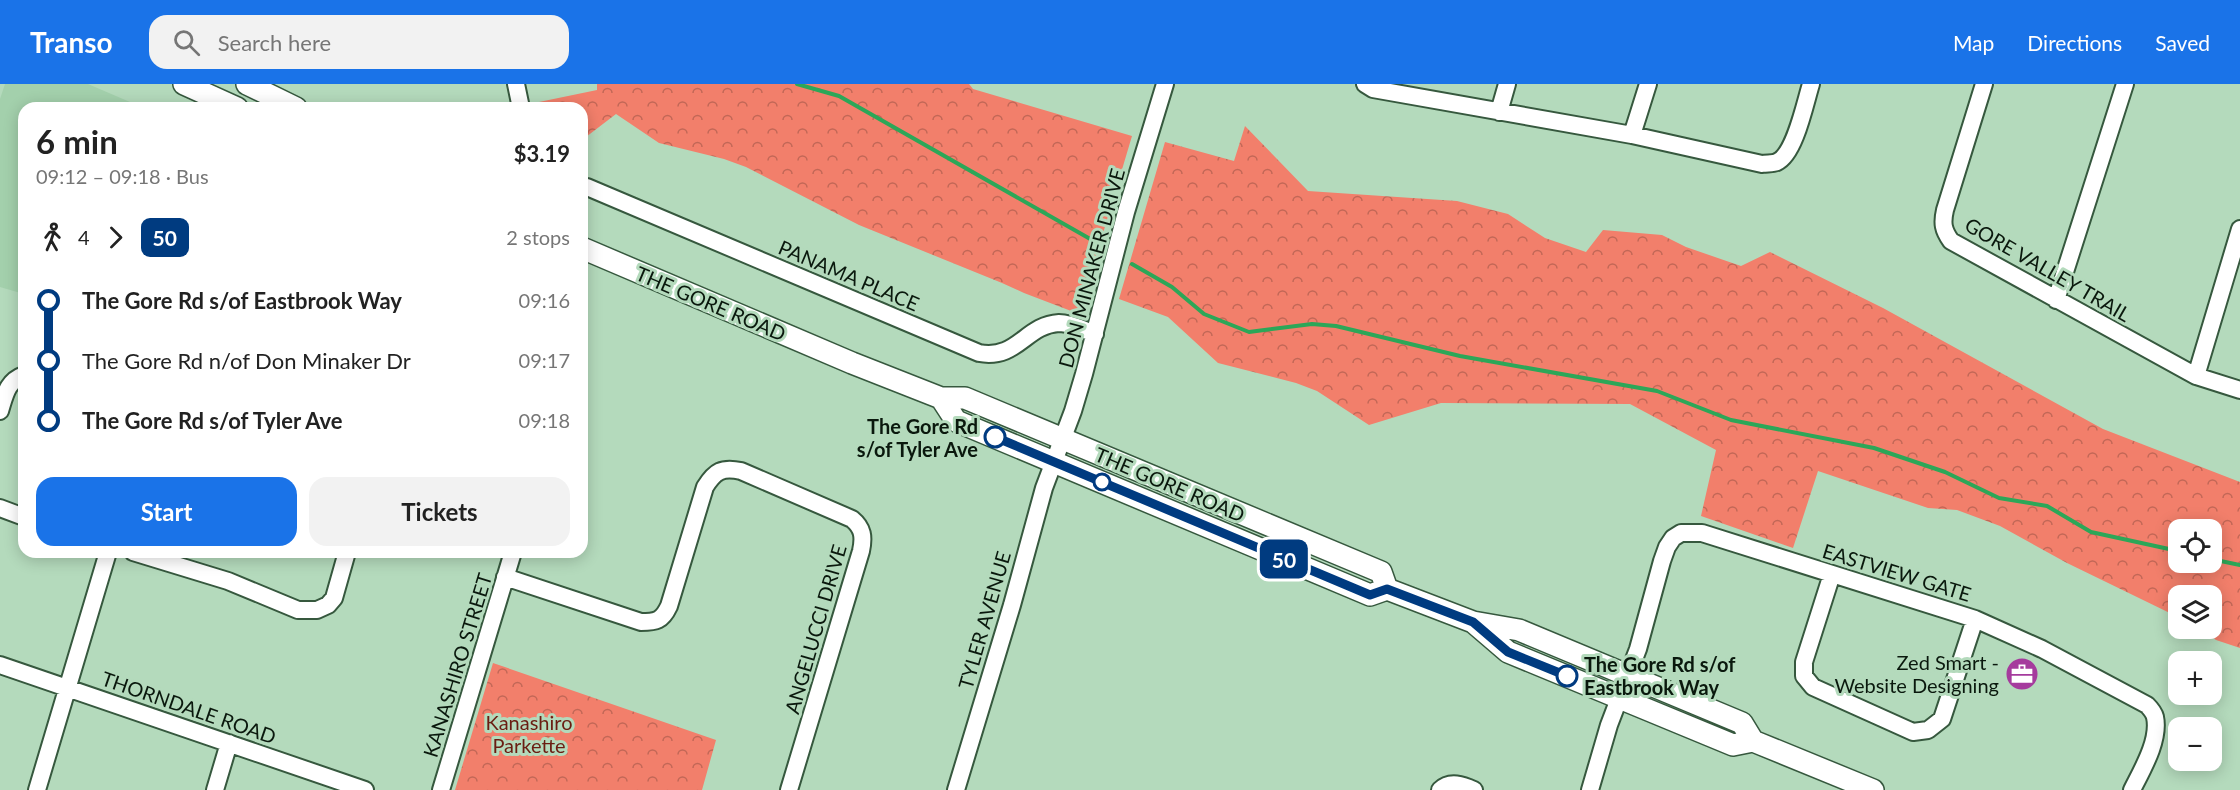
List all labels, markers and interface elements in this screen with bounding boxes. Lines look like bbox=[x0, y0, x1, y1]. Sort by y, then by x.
search box bbox=[149, 15, 569, 69]
text: Transo bbox=[30, 25, 113, 59]
icon: search bbox=[170, 26, 203, 59]
text: Search here bbox=[218, 29, 331, 56]
text: Map bbox=[1953, 30, 1994, 55]
text: Directions bbox=[2027, 30, 2122, 55]
text: Saved bbox=[2155, 30, 2210, 55]
text: 6 min bbox=[36, 121, 118, 161]
text: $3.19 bbox=[514, 140, 570, 167]
text: 09:12 – 09:18 · Bus bbox=[36, 164, 209, 188]
street label: DON MINAKER DRIVE bbox=[1053, 166, 1129, 370]
street label: GORE VALLEY TRAIL bbox=[1961, 212, 2135, 326]
icon: walk bbox=[36, 221, 69, 254]
icon: forward bbox=[99, 221, 132, 254]
text: 4 bbox=[78, 225, 90, 249]
text: 50 bbox=[153, 225, 177, 250]
text: 2 stops bbox=[506, 225, 570, 249]
street label: PANAMA PLACE bbox=[775, 235, 923, 315]
street label: THE GORE ROAD bbox=[633, 261, 789, 345]
text: The Gore Rd s/of Eastbrook Way bbox=[82, 287, 402, 314]
text: 09:16 bbox=[519, 288, 570, 312]
text: The Gore Rd n/of Don Minaker Dr bbox=[82, 347, 411, 374]
text: 09:17 bbox=[519, 348, 570, 372]
text: The Gore Rd s/of Tyler Ave bbox=[82, 407, 343, 434]
text: 09:18 bbox=[519, 408, 570, 432]
place label: The Gore Rd s/of Tyler Ave bbox=[857, 414, 978, 461]
marker: The Gore Rd s/of Tyler Ave bbox=[984, 426, 1006, 448]
street label: THE GORE ROAD bbox=[1092, 442, 1248, 526]
unlabelled marker bbox=[1093, 473, 1111, 491]
button: Start bbox=[36, 477, 297, 546]
button: Tickets bbox=[309, 477, 570, 546]
map controls bbox=[2168, 519, 2222, 771]
button: locate bbox=[2168, 519, 2222, 573]
street label: EASTVIEW GATE bbox=[1820, 538, 1974, 606]
line badge: 50 bbox=[1257, 540, 1311, 578]
street label: ANGELUCCI DRIVE bbox=[779, 542, 851, 716]
text: 50 bbox=[1272, 547, 1296, 572]
street label: TYLER AVENUE bbox=[953, 548, 1015, 692]
street label: KANASHIRO STREET bbox=[418, 570, 496, 760]
button: layers bbox=[2168, 585, 2222, 639]
place label: Zed Smart - Website Designing bbox=[1834, 650, 1999, 697]
button: + bbox=[2168, 651, 2222, 705]
place label: The Gore Rd s/of Eastbrook Way bbox=[1584, 652, 1736, 699]
office icon: Zed Smart - Website Designing bbox=[2004, 656, 2040, 692]
marker: The Gore Rd s/of Eastbrook Way bbox=[1556, 665, 1578, 687]
street label: THORNDALE ROAD bbox=[99, 666, 279, 748]
park label: Kanashiro Parkette bbox=[485, 710, 573, 757]
button: − bbox=[2168, 717, 2222, 771]

